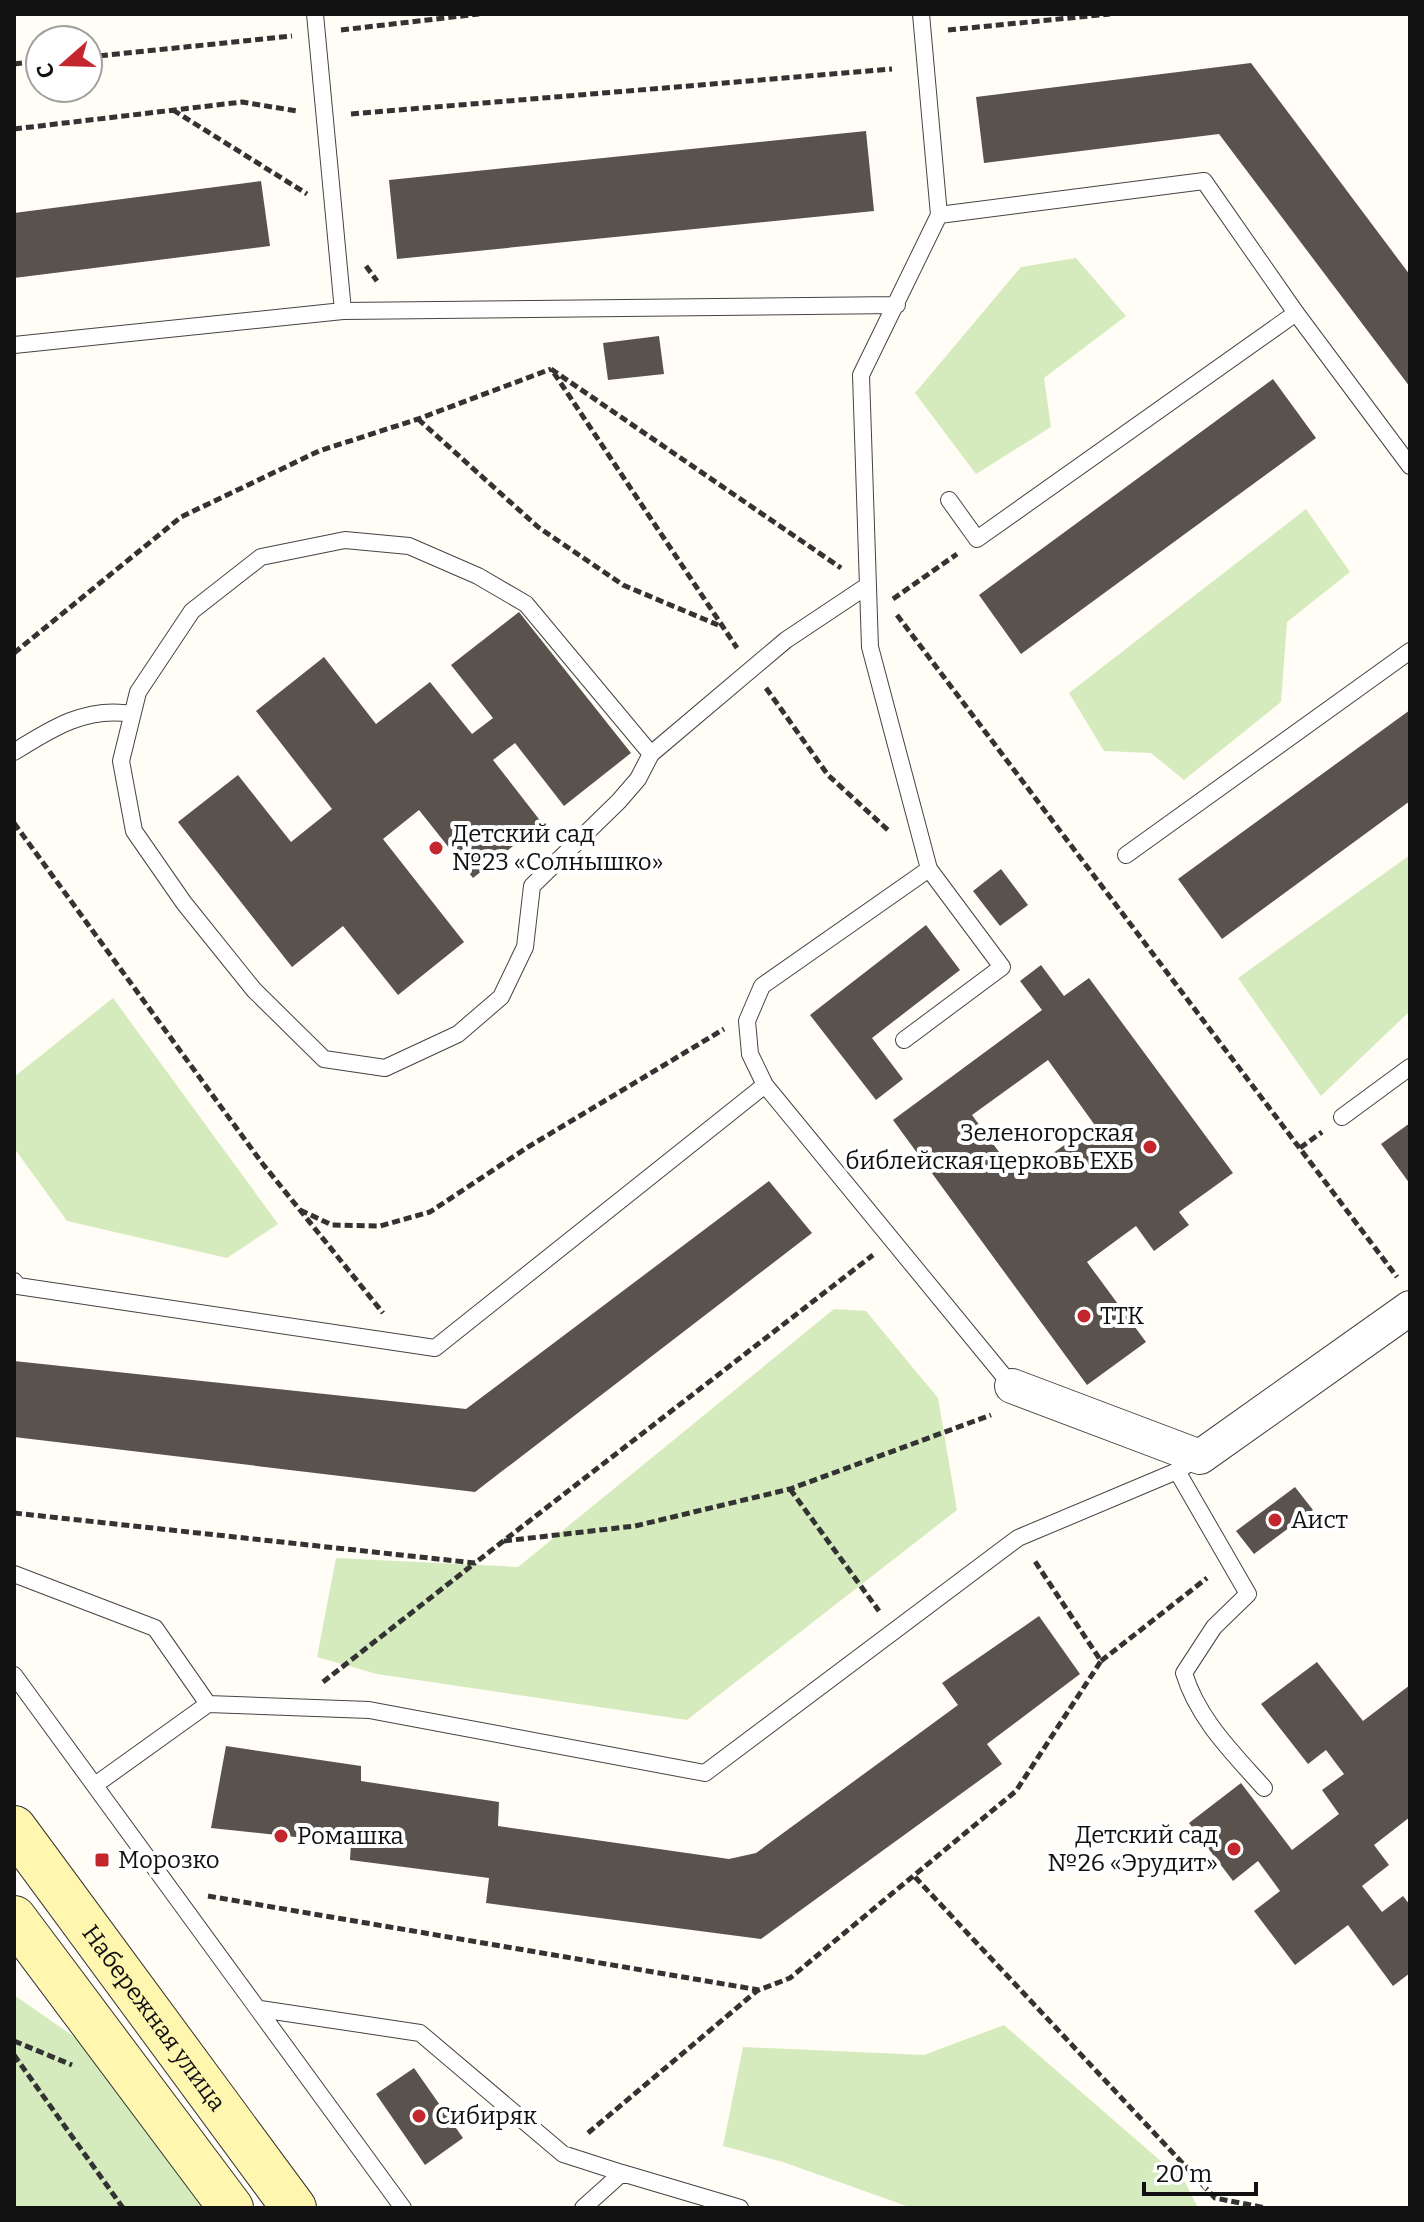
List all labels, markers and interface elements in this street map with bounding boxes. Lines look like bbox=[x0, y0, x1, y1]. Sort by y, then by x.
north arrow bbox=[24, 24, 104, 104]
text: С bbox=[31, 59, 61, 82]
place label: Детский сад №23 «Солнышко» bbox=[452, 820, 664, 876]
marker: Детский сад №23 «Солнышко» bbox=[427, 839, 445, 857]
place label: Зеленогорская библейская церковь ЕХБ bbox=[845, 1119, 1134, 1175]
marker: Зеленогорская библейская церковь ЕХБ bbox=[1141, 1138, 1159, 1156]
place label: ТТК bbox=[1100, 1302, 1144, 1330]
marker: ТТК bbox=[1075, 1307, 1093, 1325]
place label: Аист bbox=[1291, 1506, 1348, 1534]
marker: Аист bbox=[1266, 1511, 1284, 1529]
place label: Детский сад №26 «Эрудит» bbox=[1047, 1821, 1218, 1877]
place label: Ромашка bbox=[297, 1822, 404, 1850]
marker: Ромашка bbox=[272, 1827, 290, 1845]
marker: Детский сад №26 «Эрудит» bbox=[1225, 1840, 1243, 1858]
place label: Морозко bbox=[118, 1846, 219, 1874]
marker: Морозко bbox=[93, 1851, 111, 1869]
street label: Набережная улица bbox=[76, 1920, 232, 2116]
place label: Сибиряк bbox=[435, 2102, 537, 2130]
marker: Сибиряк bbox=[410, 2107, 428, 2125]
scale bar bbox=[1144, 2146, 1256, 2196]
text: 20 m bbox=[1156, 2160, 1212, 2188]

